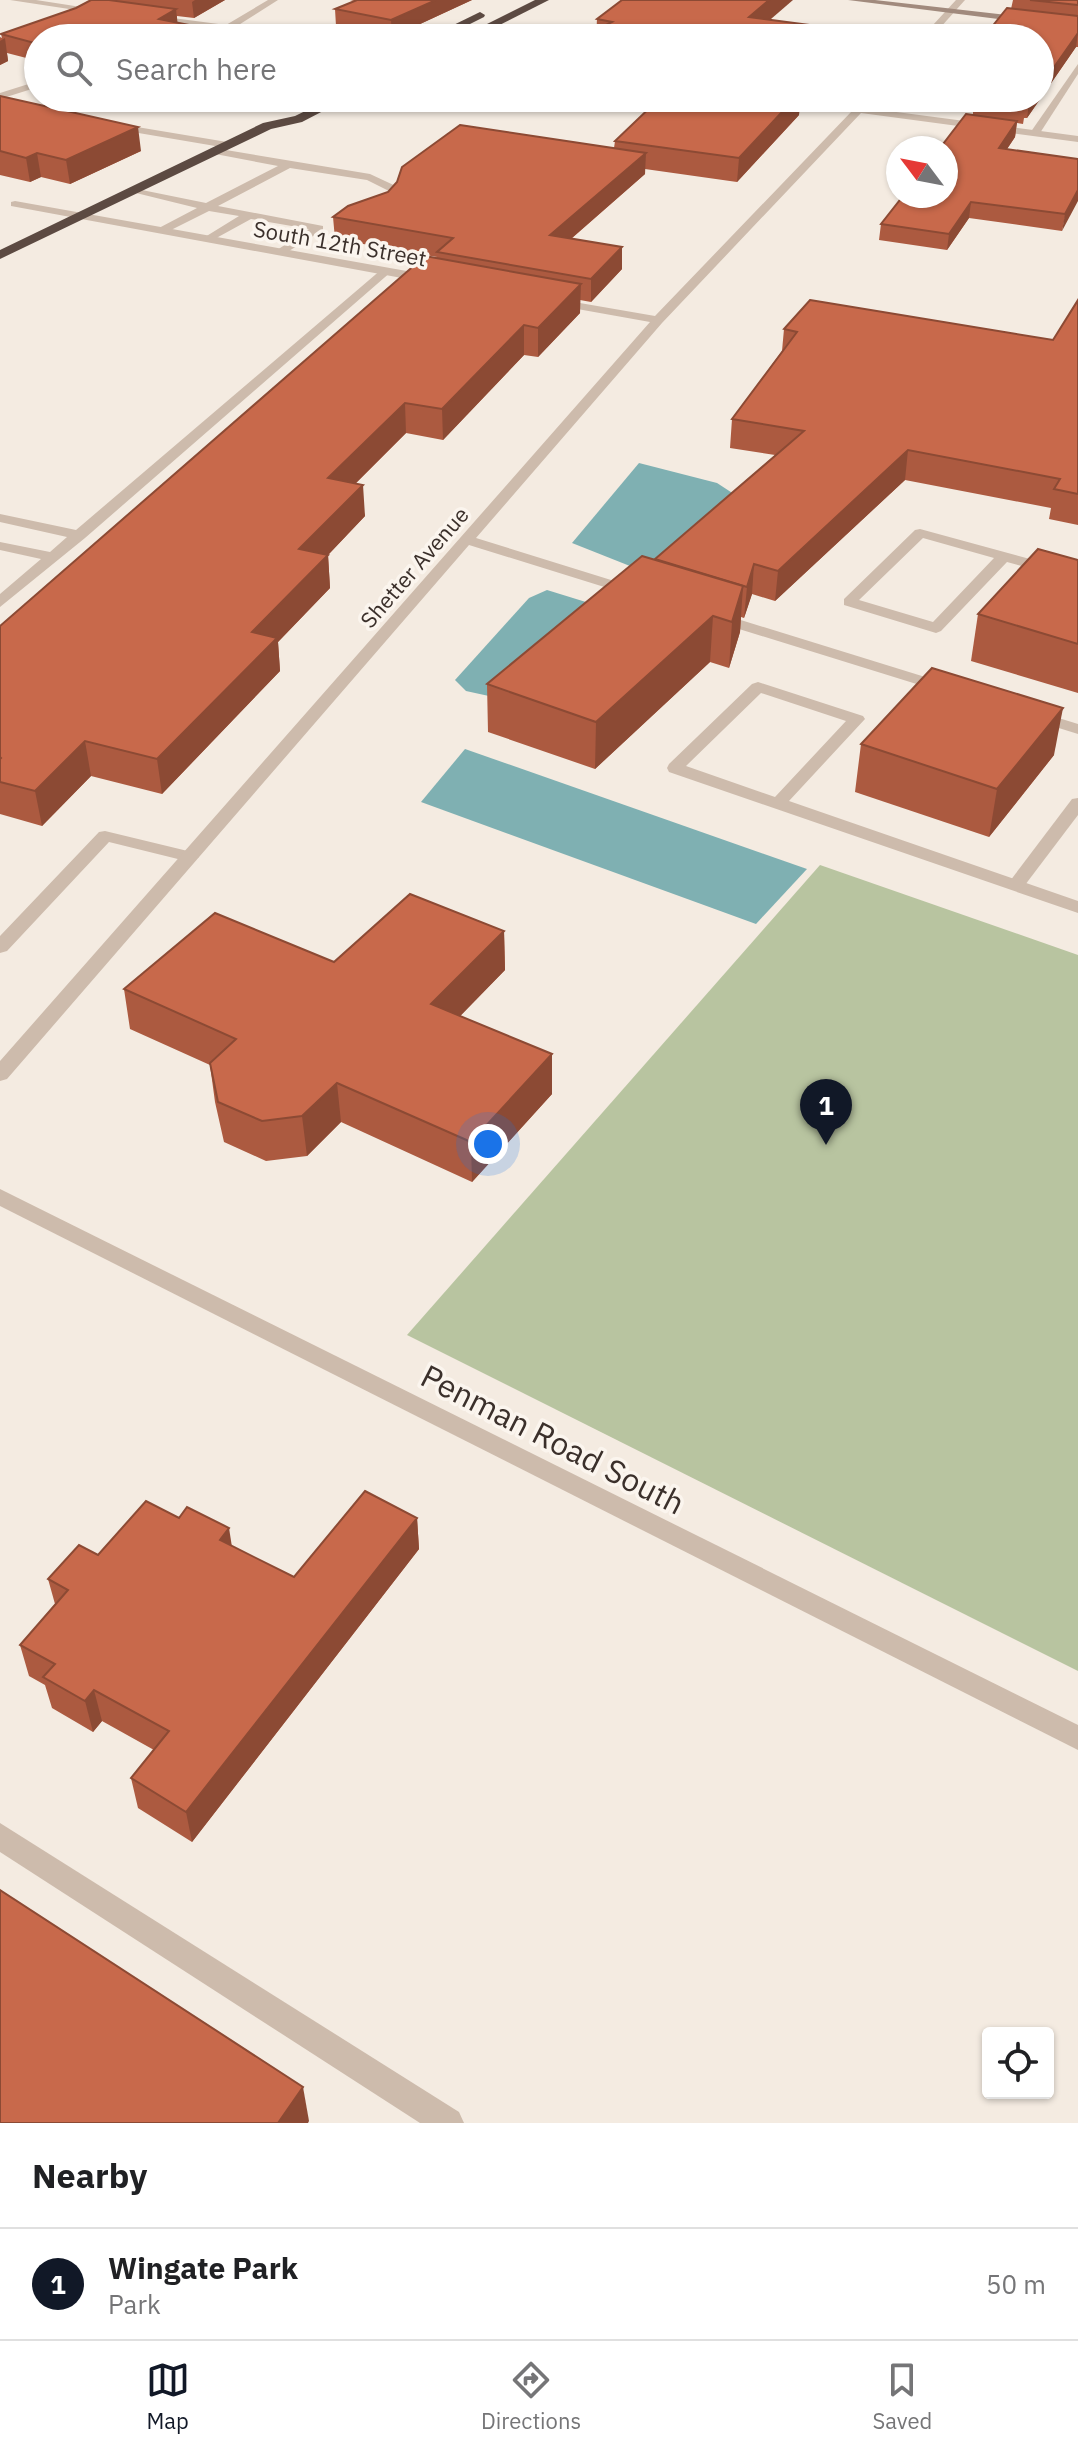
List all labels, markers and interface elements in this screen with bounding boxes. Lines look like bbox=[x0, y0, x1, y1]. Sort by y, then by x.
search box bbox=[24, 24, 1054, 112]
icon: search bbox=[52, 46, 96, 90]
text: Search here bbox=[116, 49, 277, 88]
north arrow bbox=[886, 136, 958, 208]
street label: South 12th Street bbox=[251, 214, 429, 272]
street label: Shetter Avenue bbox=[353, 500, 475, 634]
pin: 1 bbox=[800, 1079, 852, 1145]
your location bbox=[468, 1124, 508, 1164]
street label: Penman Road South bbox=[414, 1354, 692, 1524]
map controls bbox=[982, 2027, 1054, 2099]
button: locate bbox=[982, 2027, 1054, 2099]
text: Nearby bbox=[32, 2153, 147, 2197]
text: Wingate Park bbox=[108, 2248, 298, 2287]
text: 1 bbox=[50, 2267, 66, 2301]
text: 50 m bbox=[986, 2267, 1046, 2301]
text: Park bbox=[108, 2287, 161, 2321]
tab: Map bbox=[146, 2358, 190, 2435]
tab: Directions bbox=[481, 2358, 581, 2435]
tab: Saved bbox=[872, 2358, 932, 2435]

